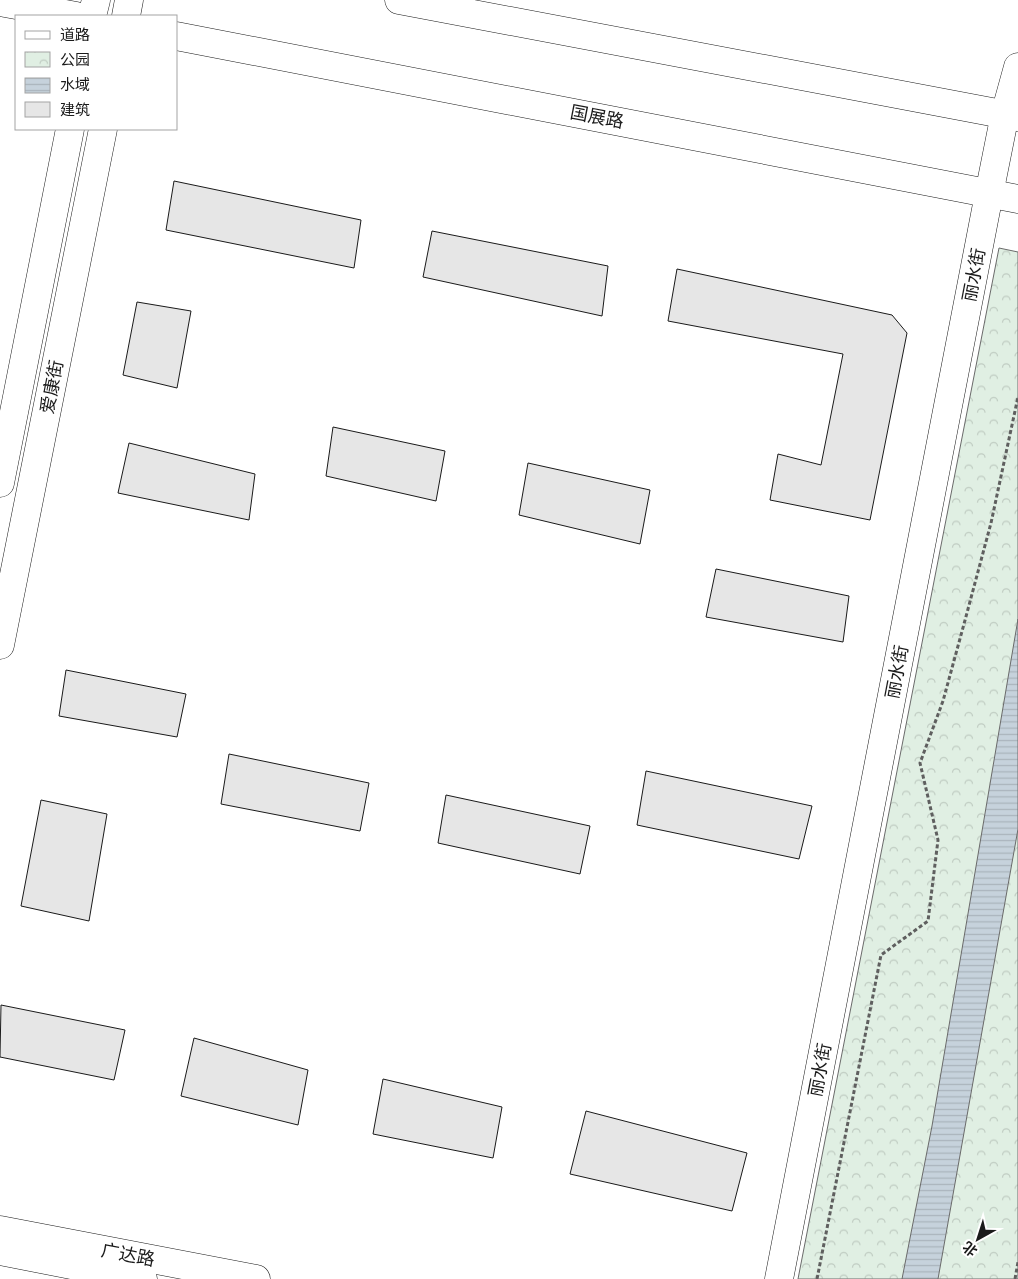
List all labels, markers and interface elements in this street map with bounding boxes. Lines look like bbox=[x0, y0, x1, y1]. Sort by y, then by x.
legend bbox=[15, 15, 178, 130]
text: 道路 bbox=[60, 25, 90, 44]
text: 公园 bbox=[60, 50, 90, 69]
text: 水域 bbox=[60, 75, 90, 94]
text: 建筑 bbox=[60, 100, 90, 119]
street label: 国展路 bbox=[568, 101, 626, 133]
street label: 丽水街 bbox=[958, 246, 990, 304]
street label: 爱康街 bbox=[36, 358, 68, 416]
street label: 丽水街 bbox=[881, 643, 913, 701]
street label: 丽水街 bbox=[804, 1041, 836, 1099]
north arrow bbox=[953, 1214, 1003, 1264]
text: 北 bbox=[959, 1238, 981, 1261]
street label: 广达路 bbox=[99, 1239, 157, 1271]

